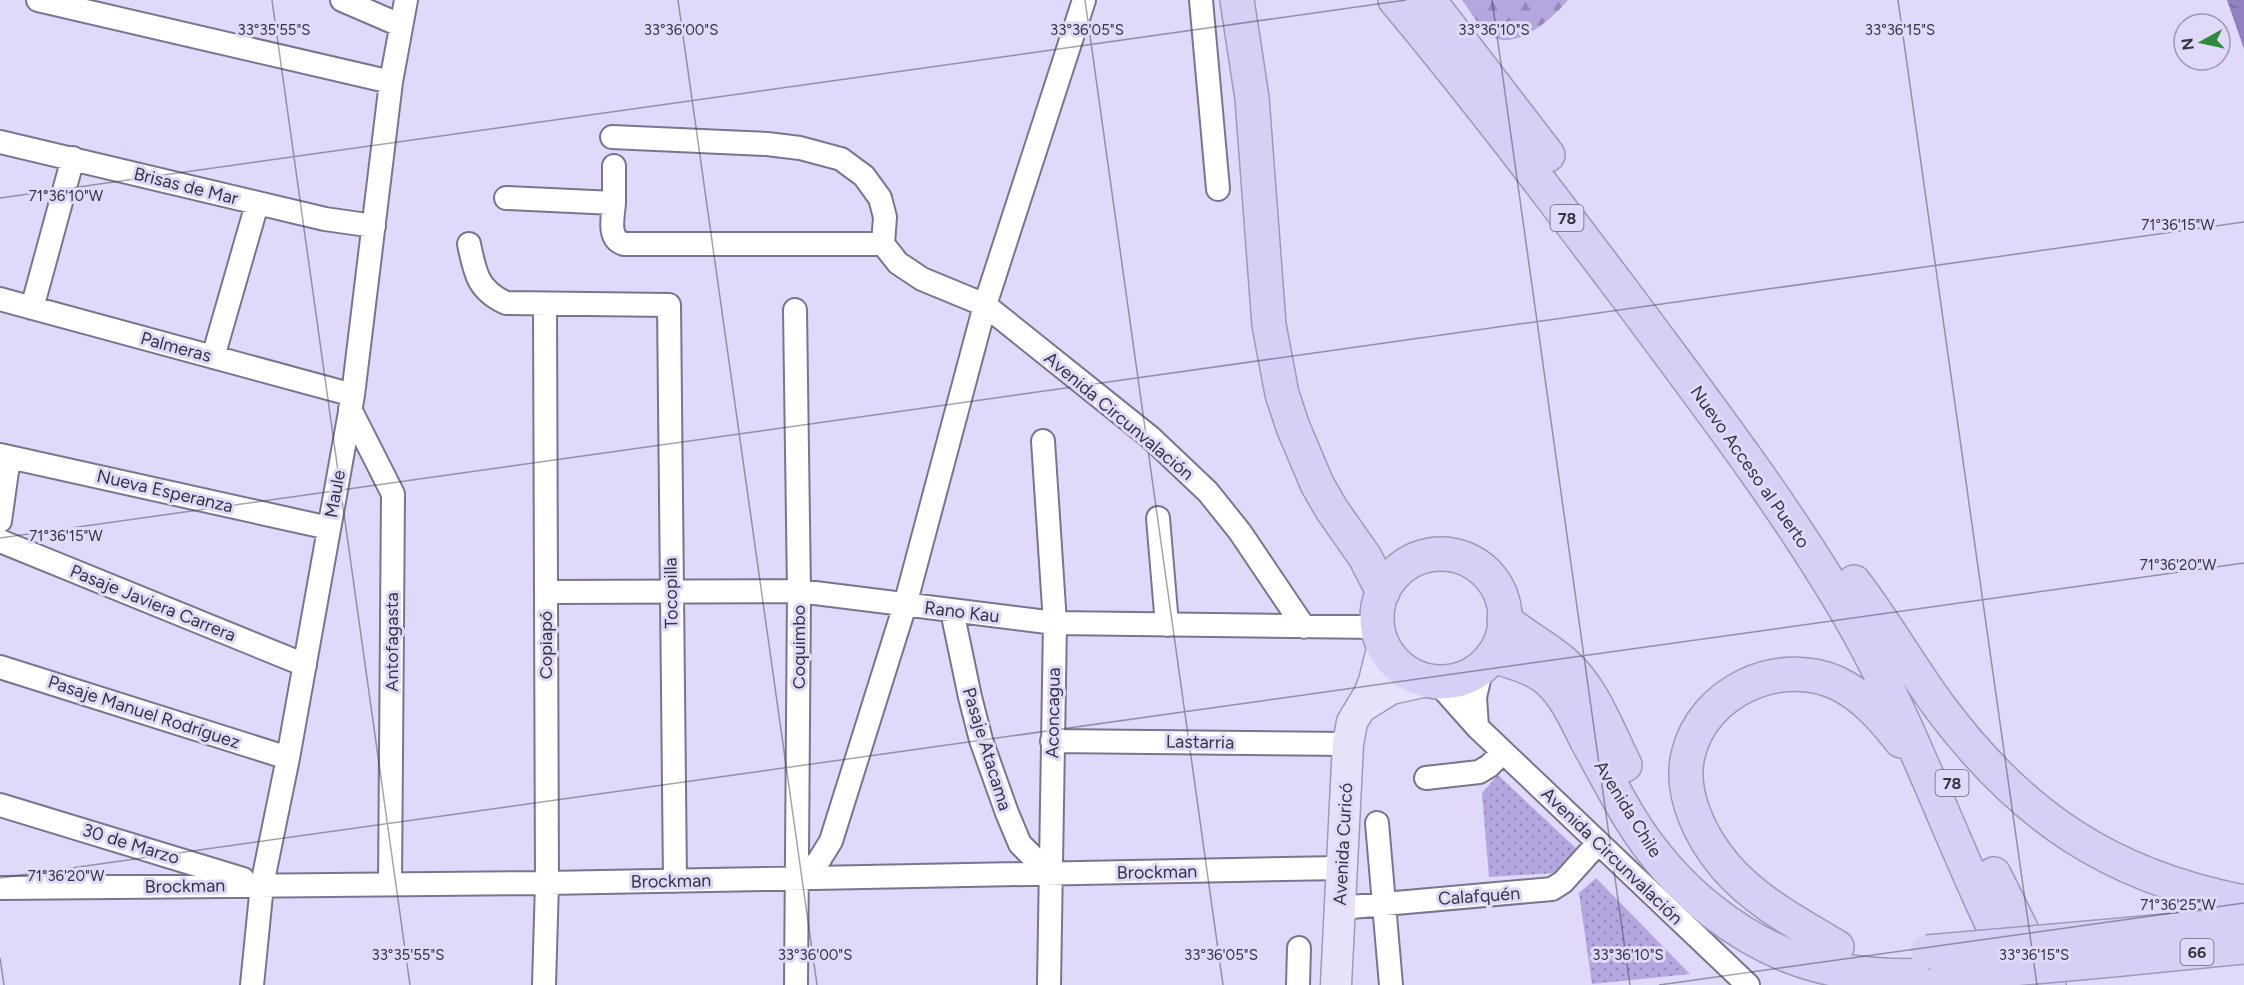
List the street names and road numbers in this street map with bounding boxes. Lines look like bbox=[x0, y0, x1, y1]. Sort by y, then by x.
street label: Brisas de Mar bbox=[131, 162, 241, 210]
road number: 78 bbox=[1550, 205, 1584, 231]
street label: Palmeras bbox=[138, 327, 214, 367]
street label: Avenida Circunvalación bbox=[1040, 347, 1198, 485]
street label: Nuevo Acceso al Puerto bbox=[1686, 382, 1814, 552]
street label: Nueva Esperanza bbox=[95, 465, 235, 517]
street label: Maule bbox=[320, 468, 350, 520]
street label: Tocopilla bbox=[659, 557, 683, 629]
street label: Pasaje Javiera Carrera bbox=[67, 560, 239, 646]
street label: Antofagasta bbox=[381, 592, 403, 692]
street label: Rano Kau bbox=[923, 596, 1001, 628]
street label: Coquimbo bbox=[788, 605, 810, 689]
street label: Copiapó bbox=[535, 611, 557, 679]
street label: Aconcagua bbox=[1041, 667, 1065, 759]
street label: Pasaje Manuel Rodríguez bbox=[45, 671, 243, 754]
street label: Pasaje Atacama bbox=[958, 685, 1016, 813]
street label: Lastarria bbox=[1166, 730, 1234, 754]
street label: Avenida Chile bbox=[1589, 756, 1667, 862]
road number: 78 bbox=[1936, 770, 1968, 796]
street label: Avenida Curicó bbox=[1329, 782, 1357, 906]
street label: Avenida Circunvalación bbox=[1537, 783, 1687, 929]
street label: 30 de Marzo bbox=[80, 819, 182, 869]
street label: Brockman bbox=[1117, 860, 1197, 884]
street label: Brockman bbox=[631, 869, 711, 893]
street label: Brockman bbox=[145, 874, 225, 898]
street label: Calafquén bbox=[1437, 882, 1521, 910]
road number: 66 bbox=[2180, 939, 2214, 965]

